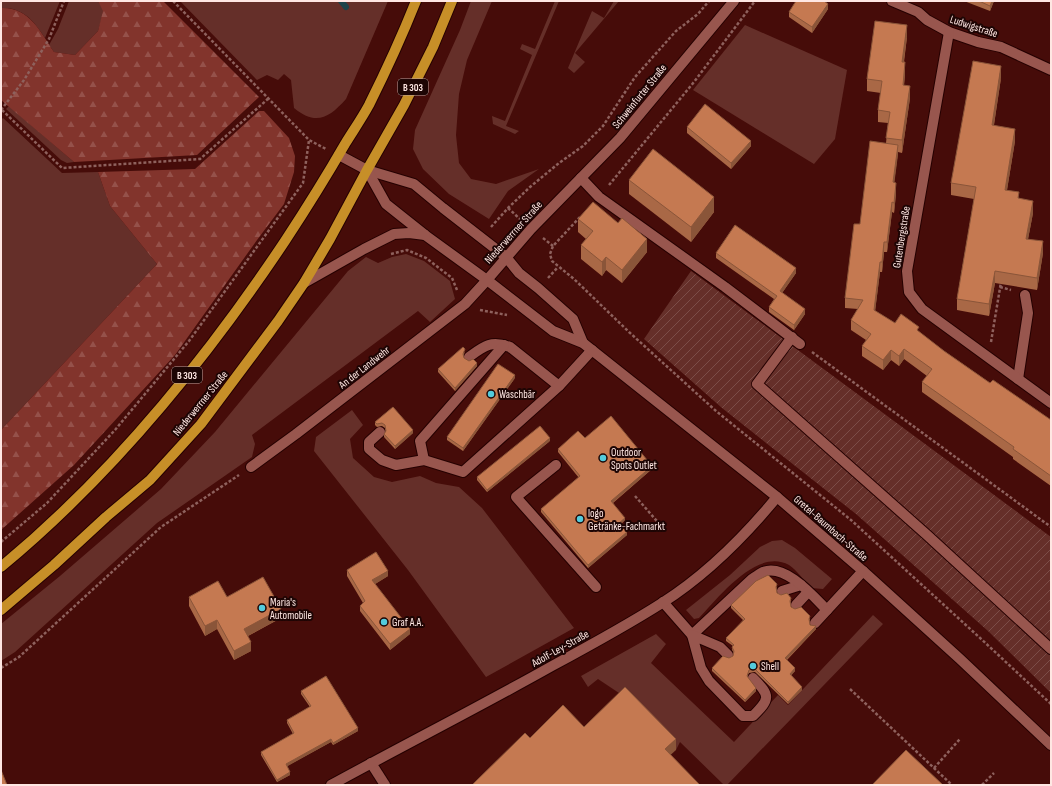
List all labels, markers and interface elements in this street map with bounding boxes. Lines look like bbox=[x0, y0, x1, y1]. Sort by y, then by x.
street label: Ludwigstraße bbox=[948, 13, 999, 40]
street label: Schweinfurter Straße bbox=[609, 61, 669, 131]
road number: B 303 bbox=[398, 79, 428, 95]
street label: Niederwerrner Straße bbox=[482, 198, 545, 266]
street label: Gutenbergstraße bbox=[890, 205, 913, 269]
street label: An der Landwehr bbox=[335, 343, 392, 392]
road number: B 303 bbox=[172, 367, 202, 383]
street label: Niederwerrner Straße bbox=[170, 368, 230, 438]
place label: Waschbär bbox=[499, 388, 535, 401]
marker: Waschbär bbox=[486, 389, 496, 399]
place label: Outdoor Spots Outlet bbox=[611, 446, 658, 472]
marker: Outdoor Spots Outlet bbox=[598, 453, 608, 463]
street label: Gretel-Baumbach-Straße bbox=[791, 493, 870, 564]
place label: logo Getränke-Fachmarkt bbox=[588, 507, 666, 533]
marker: logo Getränke-Fachmarkt bbox=[575, 514, 585, 524]
place label: Maria's Automobile bbox=[269, 596, 312, 622]
marker: Maria's Automobile bbox=[257, 603, 267, 613]
place label: Graf A.A. bbox=[392, 616, 424, 629]
marker: Graf A.A. bbox=[379, 617, 389, 627]
street label: Adolf-Ley-Straße bbox=[528, 627, 591, 670]
place label: Shell bbox=[761, 660, 779, 673]
marker: Shell bbox=[748, 661, 758, 671]

